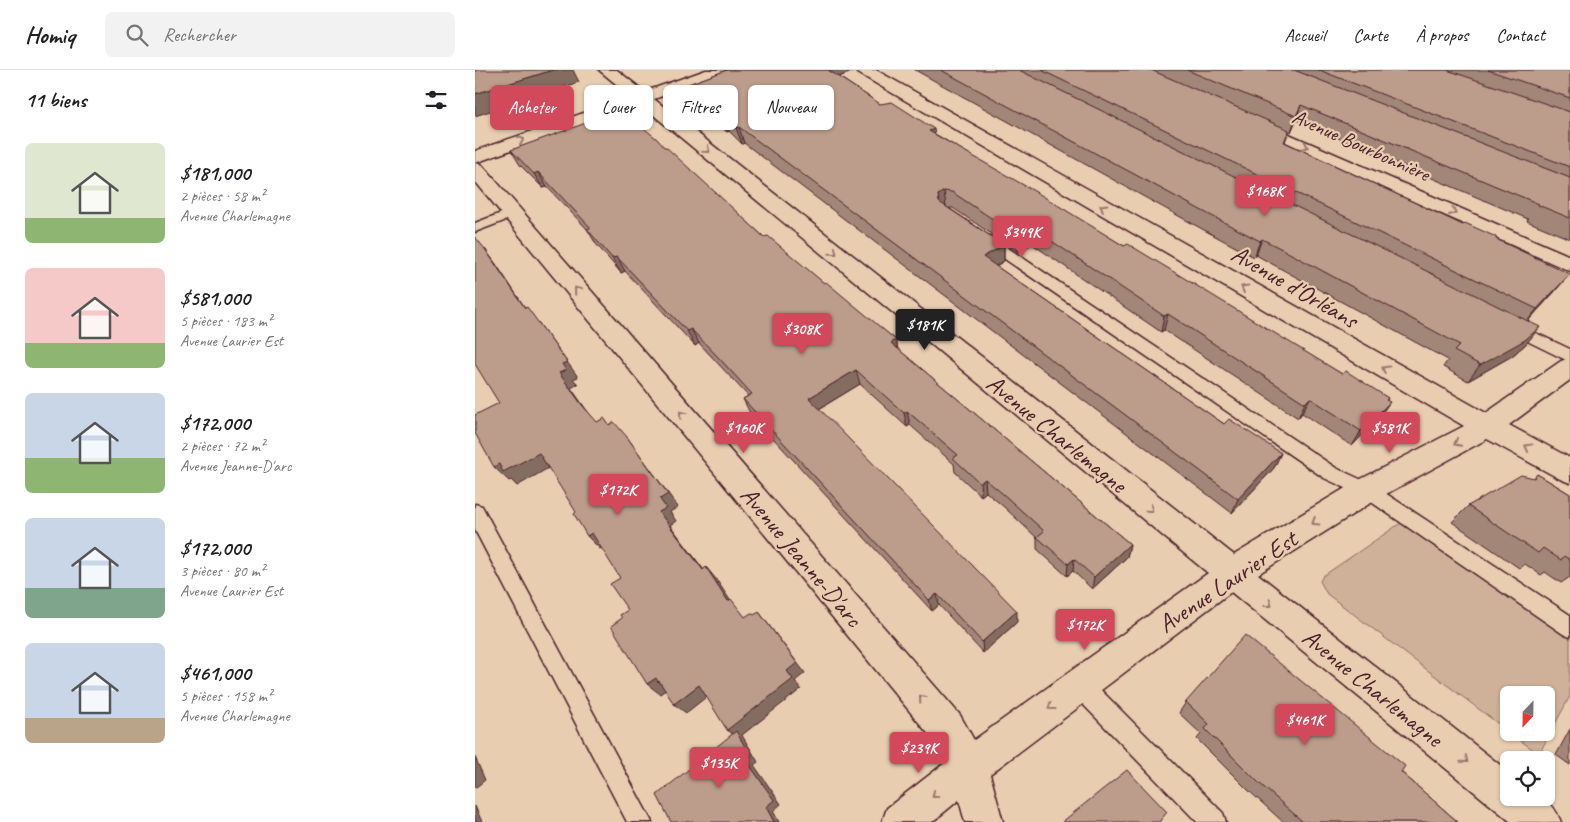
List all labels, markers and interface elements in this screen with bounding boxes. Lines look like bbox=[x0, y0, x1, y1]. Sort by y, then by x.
search box bbox=[105, 12, 455, 57]
text: Homiq bbox=[25, 20, 75, 50]
icon: search bbox=[123, 21, 151, 49]
text: Rechercher bbox=[163, 23, 236, 47]
text: Accueil bbox=[1285, 24, 1325, 46]
text: Carte bbox=[1353, 24, 1388, 46]
text: À propos bbox=[1416, 24, 1468, 46]
text: Contact bbox=[1496, 24, 1545, 46]
chip: Acheter bbox=[490, 85, 574, 130]
chip: Louer bbox=[584, 85, 653, 130]
chip: Filtres bbox=[663, 85, 738, 130]
chip: Nouveau bbox=[748, 85, 834, 130]
icon: filters bbox=[422, 86, 450, 114]
text: 11 biens bbox=[25, 87, 86, 113]
street label: Avenue Bourbonnière bbox=[1288, 103, 1436, 188]
one-way arrow bbox=[516, 136, 525, 146]
one-way arrow bbox=[1300, 140, 1309, 151]
one-way arrow bbox=[702, 145, 711, 154]
text: $181,000 bbox=[180, 160, 250, 186]
icon: home bbox=[65, 163, 125, 223]
pin: $168K bbox=[1230, 174, 1300, 217]
text: $168K bbox=[1246, 181, 1284, 201]
text: 2 pièces · 58 m² bbox=[180, 186, 265, 206]
one-way arrow bbox=[1100, 204, 1109, 214]
text: Avenue Charlemagne bbox=[180, 206, 290, 226]
one-way arrow bbox=[1448, 206, 1457, 217]
pin: $349K bbox=[987, 216, 1057, 258]
text: $349K bbox=[1004, 222, 1040, 242]
street label: Avenue d'Orléans bbox=[1226, 238, 1366, 337]
one-way arrow bbox=[828, 247, 837, 255]
text: $581,000 bbox=[180, 285, 250, 311]
one-way arrow bbox=[1241, 285, 1250, 295]
one-way arrow bbox=[574, 287, 582, 296]
icon: home bbox=[65, 288, 125, 348]
pin: $181K bbox=[890, 308, 960, 351]
text: 5 pièces · 183 m² bbox=[180, 311, 272, 331]
pin: $308K bbox=[767, 312, 837, 355]
text: $181K bbox=[907, 315, 943, 335]
text: $308K bbox=[784, 319, 820, 339]
text: Avenue Laurier Est bbox=[180, 331, 283, 351]
one-way arrow bbox=[1382, 365, 1391, 375]
street label: Avenue Charlemagne bbox=[980, 367, 1135, 501]
text: $172,000 bbox=[180, 410, 250, 436]
one-way arrow bbox=[679, 411, 687, 420]
pin: $160K bbox=[709, 412, 779, 454]
pin: $581K bbox=[1355, 412, 1425, 454]
icon: home bbox=[65, 413, 125, 473]
text: $160K bbox=[725, 418, 763, 438]
text: $581K bbox=[1372, 418, 1408, 438]
text: 2 pièces · 72 m² bbox=[180, 436, 265, 456]
one-way arrow bbox=[1454, 437, 1463, 447]
one-way arrow bbox=[1524, 443, 1533, 453]
text: Avenue Jeanne-D'arc bbox=[180, 456, 291, 476]
pin: $172K bbox=[583, 474, 653, 516]
text: $172K bbox=[600, 480, 636, 500]
street label: Avenue Jeanne-D'arc bbox=[733, 480, 870, 634]
one-way arrow bbox=[1145, 503, 1154, 512]
one-way arrow bbox=[1312, 515, 1321, 525]
street label: Avenue Laurier Est bbox=[1152, 522, 1306, 640]
text: $172,000 bbox=[180, 535, 250, 561]
icon: home bbox=[65, 538, 125, 598]
text: 3 pièces · 80 m² bbox=[180, 561, 265, 581]
text: Avenue Laurier Est bbox=[180, 581, 283, 601]
one-way arrow bbox=[1264, 598, 1273, 607]
pin: $172K bbox=[1050, 608, 1120, 651]
text: $172K bbox=[1067, 615, 1103, 635]
street label: Avenue Charlemagne bbox=[1296, 621, 1451, 755]
text: $461,000 bbox=[180, 660, 251, 686]
icon: home bbox=[65, 663, 125, 723]
text: 5 pièces · 158 m² bbox=[180, 686, 272, 706]
north arrow bbox=[1500, 686, 1555, 741]
map controls bbox=[1500, 686, 1555, 806]
one-way arrow bbox=[919, 695, 928, 704]
one-way arrow bbox=[1048, 701, 1057, 709]
pin: $461K bbox=[1270, 704, 1340, 746]
text: Avenue Charlemagne bbox=[180, 706, 290, 726]
text: $461K bbox=[1286, 710, 1324, 730]
pin: $239K bbox=[884, 732, 954, 774]
text: $239K bbox=[901, 738, 937, 758]
pin: $135K bbox=[684, 746, 754, 789]
button: locate bbox=[1500, 751, 1555, 806]
text: $135K bbox=[701, 753, 737, 773]
one-way arrow bbox=[1459, 755, 1468, 764]
one-way arrow bbox=[932, 789, 941, 798]

